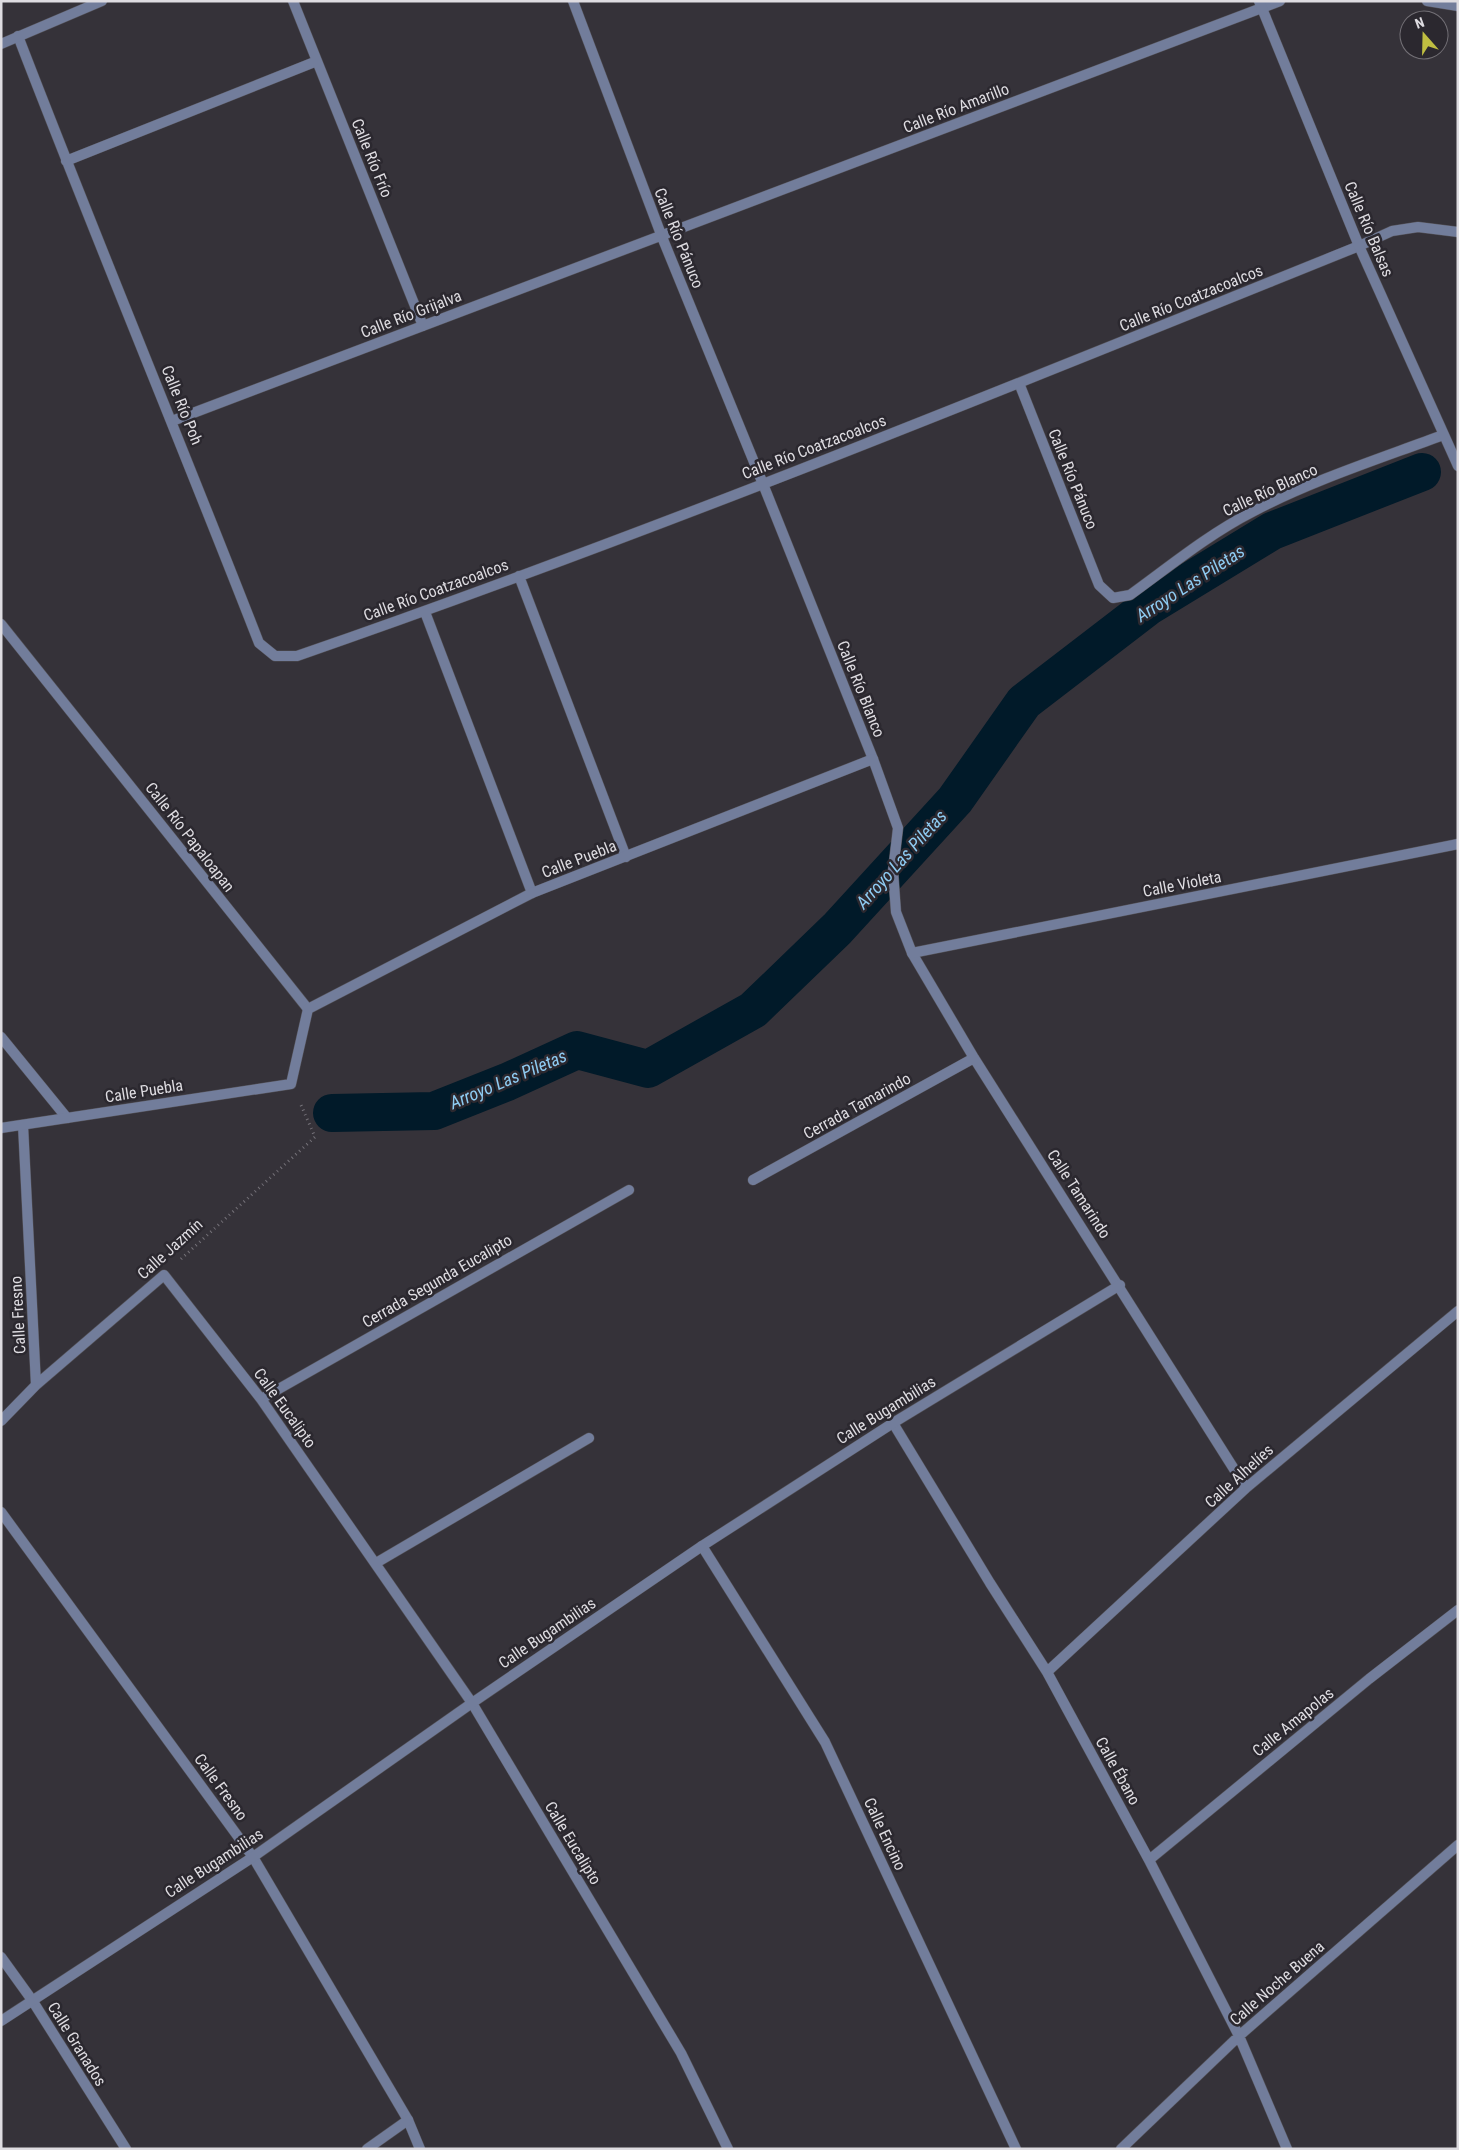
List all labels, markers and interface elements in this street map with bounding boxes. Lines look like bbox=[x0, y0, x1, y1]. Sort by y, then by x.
north arrow bbox=[1399, 10, 1449, 60]
text: N bbox=[1413, 14, 1426, 32]
street label: Calle Río Amarillo bbox=[900, 79, 1012, 137]
street label: Calle Río Frío bbox=[348, 116, 396, 200]
street label: Calle Río Balsas bbox=[1340, 179, 1398, 279]
street label: Calle Río Pánuco bbox=[650, 185, 708, 291]
street label: Calle Río Coatzacoalcos bbox=[1117, 261, 1265, 335]
street label: Calle Río Grijalva bbox=[358, 286, 464, 342]
street label: Calle Río Poh bbox=[158, 363, 206, 447]
street label: Calle Río Coatzacoalcos bbox=[739, 411, 889, 483]
street label: Calle Río Pánuco bbox=[1044, 426, 1102, 532]
street label: Calle Río Blanco bbox=[1220, 460, 1320, 520]
water label: Arroyo Las Piletas bbox=[1131, 540, 1248, 626]
street label: Calle Río Coatzacoalcos bbox=[361, 555, 511, 625]
street label: Calle Río Blanco bbox=[833, 638, 889, 740]
street label: Calle Río Papaloapan bbox=[141, 778, 239, 896]
water label: Arroyo Las Piletas bbox=[851, 805, 951, 913]
street label: Calle Puebla bbox=[539, 836, 619, 882]
street label: Calle Violeta bbox=[1141, 867, 1223, 901]
water label: Arroyo Las Piletas bbox=[445, 1045, 570, 1114]
street label: Cerrada Tamarindo bbox=[800, 1069, 914, 1143]
street label: Calle Puebla bbox=[104, 1075, 184, 1107]
street label: Calle Tamarindo bbox=[1043, 1146, 1115, 1242]
street label: Calle Jazmín bbox=[133, 1215, 207, 1283]
street label: Cerrada Segunda Eucalipto bbox=[359, 1230, 515, 1332]
street label: Calle Fresno bbox=[6, 1276, 30, 1354]
street label: Calle Eucalipto bbox=[250, 1365, 320, 1451]
street label: Calle Bugambilias bbox=[833, 1372, 939, 1448]
street label: Calle Alhelíes bbox=[1201, 1440, 1277, 1512]
street label: Calle Bugambilias bbox=[495, 1593, 599, 1673]
street label: Calle Amapolas bbox=[1249, 1684, 1337, 1760]
street label: Calle Ébano bbox=[1092, 1734, 1144, 1808]
street label: Calle Fresno bbox=[190, 1750, 252, 1824]
street label: Calle Encino bbox=[860, 1795, 910, 1873]
street label: Calle Eucalipto bbox=[541, 1798, 605, 1888]
street label: Calle Bugambilias bbox=[161, 1824, 267, 1902]
street label: Calle Noche Buena bbox=[1226, 1937, 1328, 2029]
street label: Calle Granados bbox=[44, 1998, 110, 2090]

